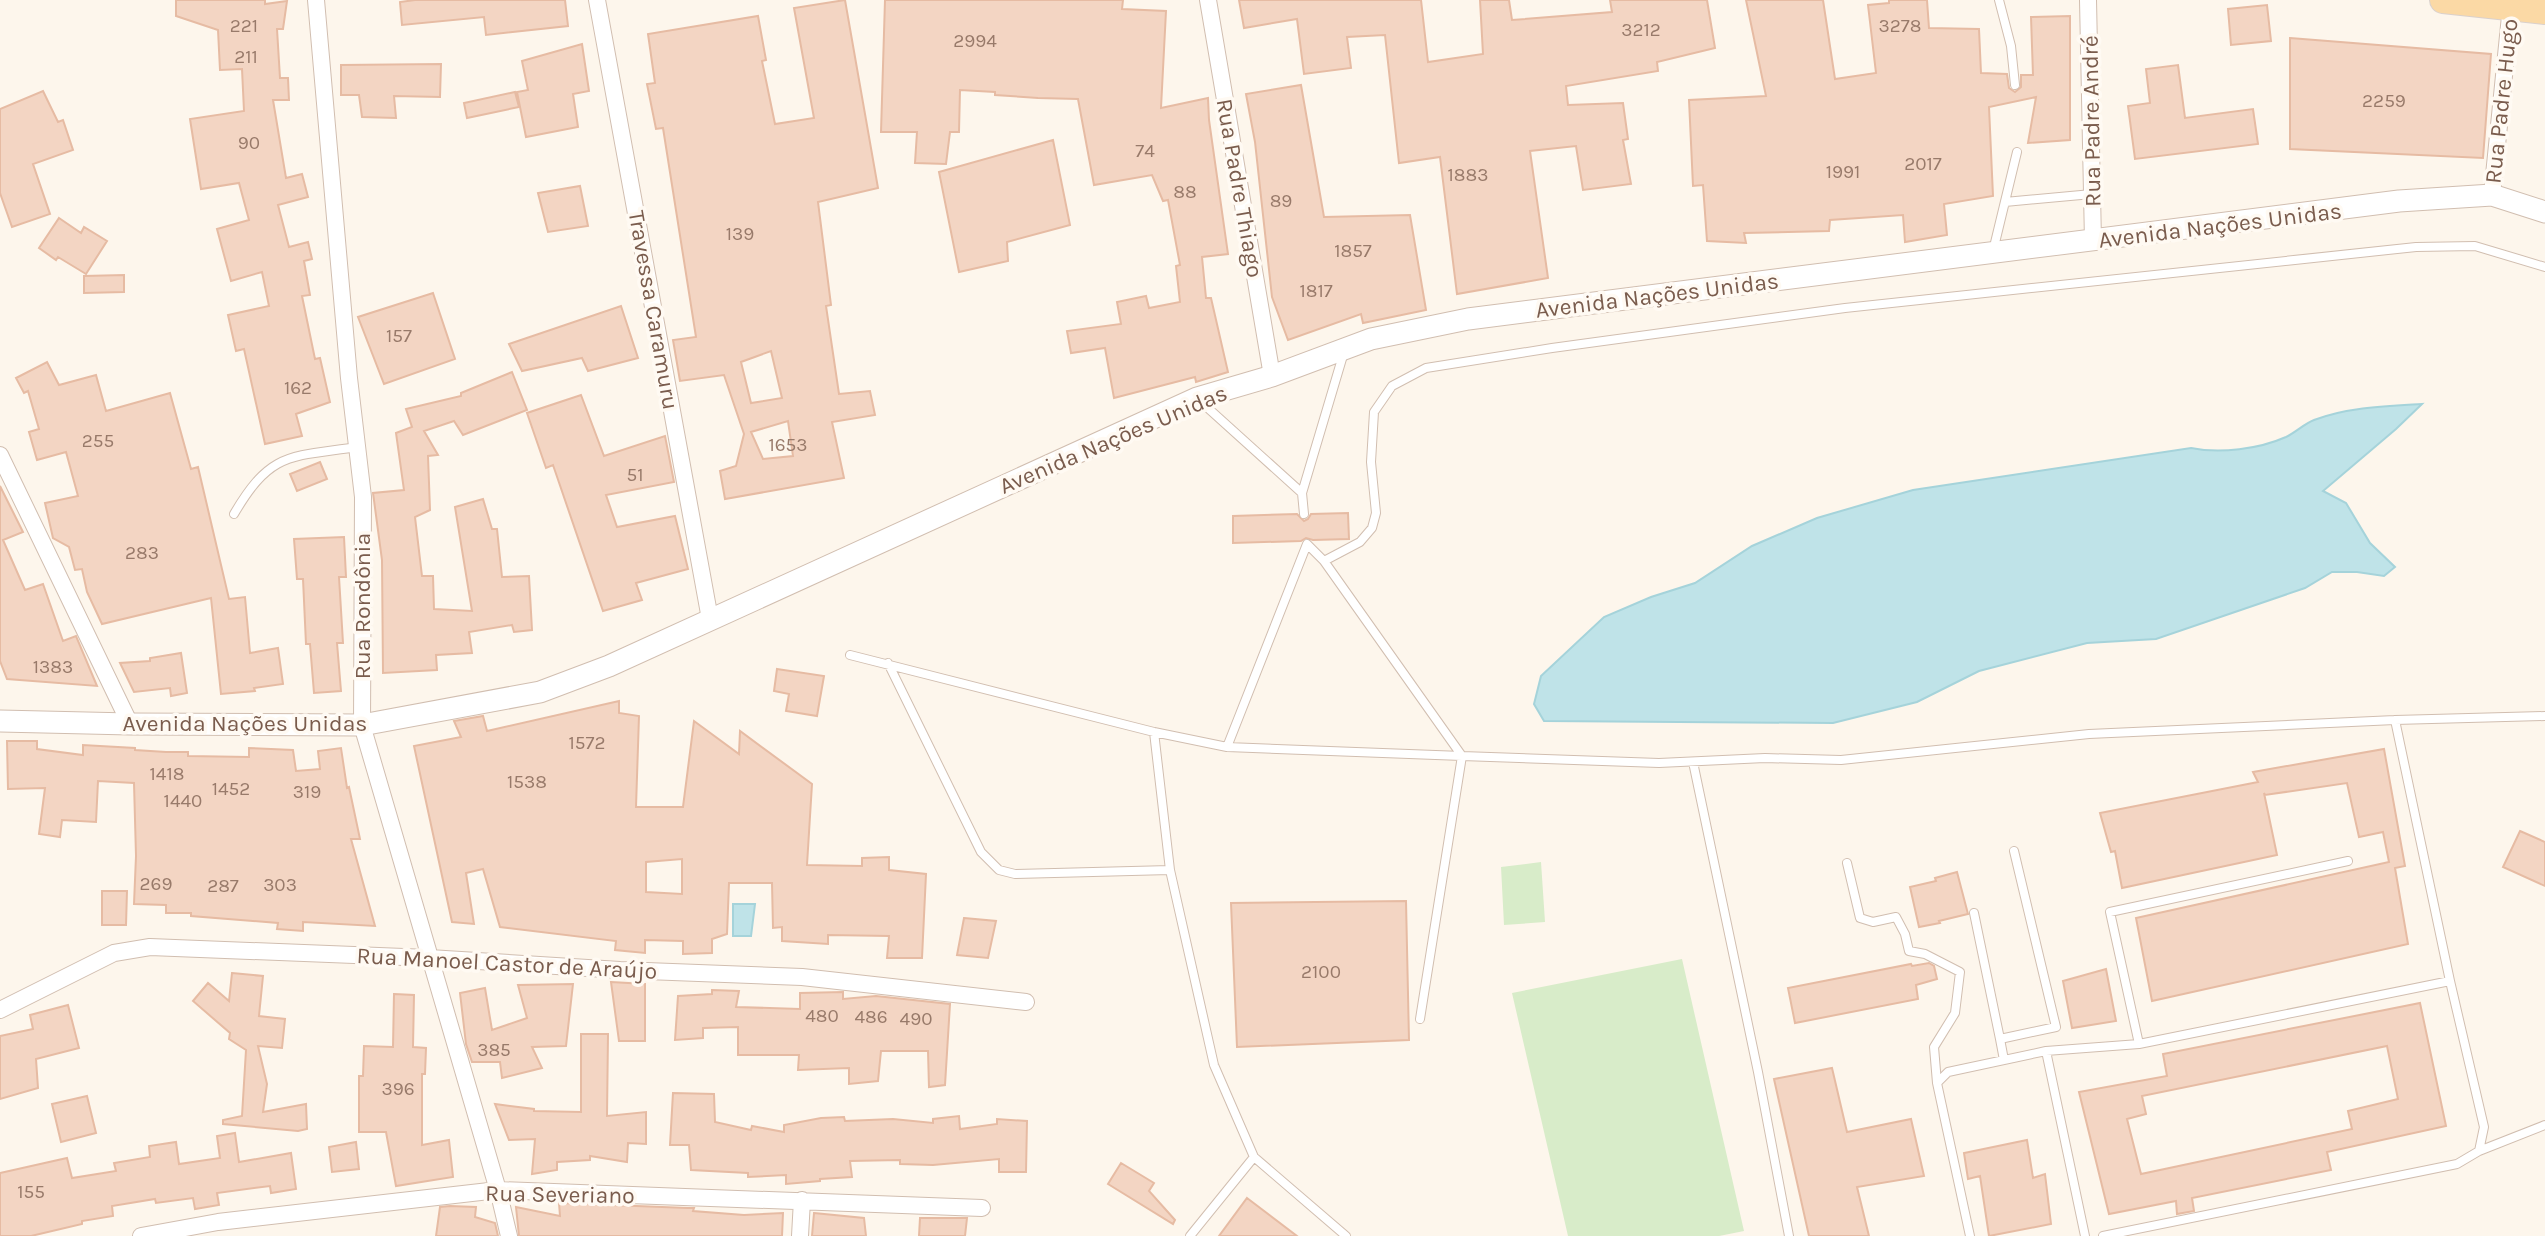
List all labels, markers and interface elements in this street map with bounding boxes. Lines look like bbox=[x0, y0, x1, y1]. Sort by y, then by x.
house number: 221 bbox=[230, 15, 258, 37]
house number: 3278 bbox=[1879, 15, 1921, 37]
street label: Rua Padre Hugo bbox=[2479, 17, 2524, 185]
house number: 3212 bbox=[1621, 19, 1661, 41]
house number: 2994 bbox=[953, 30, 997, 52]
street label: Rua Padre André bbox=[2077, 35, 2106, 207]
house number: 211 bbox=[234, 46, 258, 68]
house number: 2259 bbox=[2362, 90, 2406, 112]
street label: Rua Padre Thiago bbox=[1210, 97, 1269, 280]
house number: 90 bbox=[238, 132, 260, 154]
house number: 74 bbox=[1135, 140, 1155, 162]
house number: 2017 bbox=[1904, 153, 1942, 175]
house number: 1991 bbox=[1826, 161, 1860, 183]
house number: 1883 bbox=[1448, 164, 1488, 186]
house number: 88 bbox=[1173, 181, 1197, 203]
house number: 89 bbox=[1270, 190, 1292, 212]
street label: Avenida Nações Unidas bbox=[2097, 197, 2343, 254]
street label: Travessa Caramuru bbox=[623, 208, 684, 412]
house number: 139 bbox=[726, 223, 754, 245]
house number: 1857 bbox=[1334, 240, 1372, 262]
street label: Avenida Nações Unidas bbox=[1534, 267, 1780, 324]
house number: 1817 bbox=[1299, 280, 1333, 302]
house number: 157 bbox=[386, 325, 412, 347]
house number: 162 bbox=[284, 377, 312, 399]
street label: Avenida Nações Unidas bbox=[995, 379, 1231, 500]
house number: 255 bbox=[82, 430, 114, 452]
house number: 1653 bbox=[768, 434, 808, 456]
house number: 51 bbox=[626, 464, 644, 486]
street label: Rua Rondônia bbox=[349, 533, 376, 679]
house number: 283 bbox=[125, 542, 159, 564]
house number: 1383 bbox=[33, 656, 73, 678]
street label: Avenida Nações Unidas bbox=[123, 710, 367, 737]
house number: 1572 bbox=[569, 732, 605, 754]
house number: 1418 bbox=[150, 763, 184, 785]
house number: 1538 bbox=[507, 771, 547, 793]
house number: 1452 bbox=[212, 778, 250, 800]
house number: 319 bbox=[293, 781, 321, 803]
house number: 1440 bbox=[164, 790, 202, 812]
house number: 269 bbox=[140, 873, 172, 895]
house number: 303 bbox=[263, 874, 297, 896]
house number: 287 bbox=[207, 875, 239, 897]
street label: Rua Manoel Castor de Araújo bbox=[356, 942, 658, 985]
house number: 2100 bbox=[1301, 961, 1341, 983]
house number: 480 bbox=[805, 1005, 839, 1027]
house number: 486 bbox=[854, 1006, 888, 1028]
house number: 490 bbox=[900, 1008, 932, 1030]
house number: 385 bbox=[477, 1039, 511, 1061]
house number: 396 bbox=[381, 1078, 415, 1100]
street label: Rua Severiano bbox=[485, 1180, 635, 1209]
house number: 155 bbox=[17, 1181, 45, 1203]

